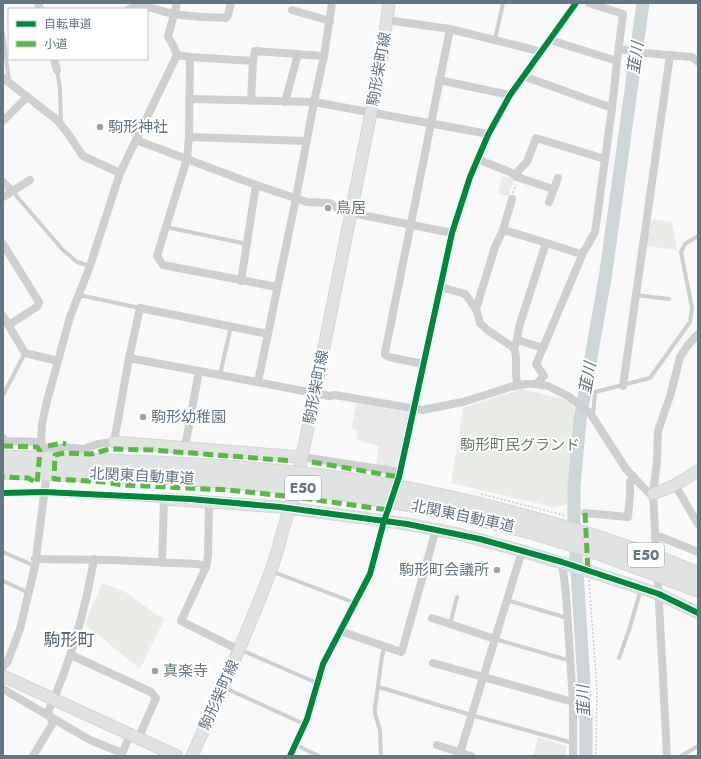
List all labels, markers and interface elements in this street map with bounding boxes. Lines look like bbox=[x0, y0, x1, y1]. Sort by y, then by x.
legend bbox=[8, 8, 148, 60]
text: 自転車道 bbox=[44, 15, 92, 33]
street label: 駒形柴町線 bbox=[362, 30, 396, 108]
text: 小道 bbox=[44, 35, 68, 53]
water label: 韮川 bbox=[622, 39, 649, 76]
place label: 駒形神社 bbox=[108, 116, 168, 138]
marker: 駒形神社 bbox=[95, 122, 105, 132]
place label: 鳥居 bbox=[336, 197, 366, 219]
marker: 鳥居 bbox=[323, 203, 333, 213]
street label: 駒形柴町線 bbox=[298, 348, 334, 426]
water label: 韮川 bbox=[573, 358, 602, 396]
place label: 駒形幼稚園 bbox=[151, 406, 226, 428]
marker: 駒形幼稚園 bbox=[138, 412, 148, 422]
park label: 駒形町民グランド bbox=[460, 434, 580, 456]
street label: 北関東自動車道 bbox=[89, 462, 195, 490]
road number: E50 bbox=[285, 476, 321, 500]
street label: 北関東自動車道 bbox=[409, 494, 517, 538]
road number: E50 bbox=[628, 543, 664, 567]
place label: 駒形町会議所 bbox=[399, 559, 489, 581]
marker: 駒形町会議所 bbox=[492, 565, 502, 575]
district label: 駒形町 bbox=[44, 628, 95, 652]
street label: 駒形柴町線 bbox=[194, 656, 244, 734]
place label: 真楽寺 bbox=[163, 660, 208, 682]
marker: 真楽寺 bbox=[150, 666, 160, 676]
water label: 韮川 bbox=[571, 682, 596, 718]

